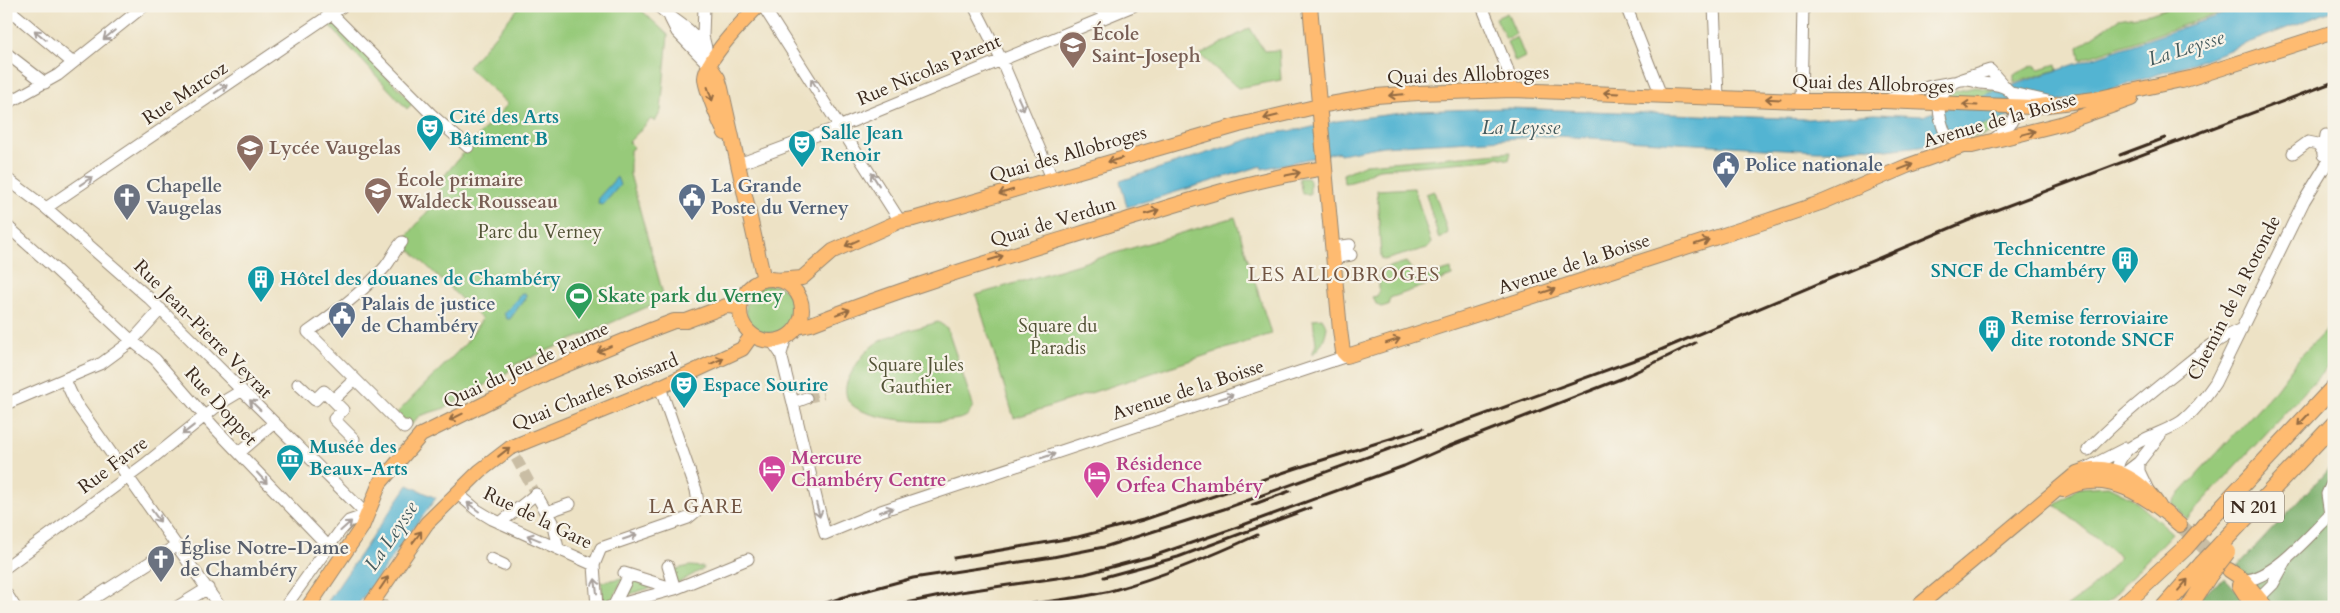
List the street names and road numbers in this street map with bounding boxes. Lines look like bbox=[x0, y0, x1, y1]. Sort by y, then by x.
street label: Rue Nicolas Parent bbox=[853, 28, 1005, 112]
street label: Rue Marcoz bbox=[137, 55, 233, 131]
street label: Quai des Allobroges bbox=[1387, 59, 1549, 91]
street label: Quai des Allobroges bbox=[1792, 68, 1954, 100]
street label: Avenue de la Boisse bbox=[1920, 86, 2080, 154]
street label: Quai des Allobroges bbox=[986, 119, 1150, 189]
street label: Quai de Verdun bbox=[987, 190, 1119, 253]
street label: Chemin de la Rotonde bbox=[2181, 211, 2287, 385]
street label: Avenue de la Boisse bbox=[1495, 227, 1653, 301]
street label: Rue Jean-Pierre Veyrat bbox=[128, 254, 278, 404]
street label: Quai du Jeu de Paume bbox=[439, 315, 613, 415]
street label: Quai Charles Roissard bbox=[508, 347, 682, 437]
street label: Avenue de la Boisse bbox=[1109, 353, 1267, 427]
street label: Rue Doppet bbox=[179, 361, 263, 451]
street label: Rue Favre bbox=[73, 430, 153, 500]
street label: Rue de la Gare bbox=[479, 480, 597, 556]
road number: N 201 bbox=[2224, 492, 2284, 522]

